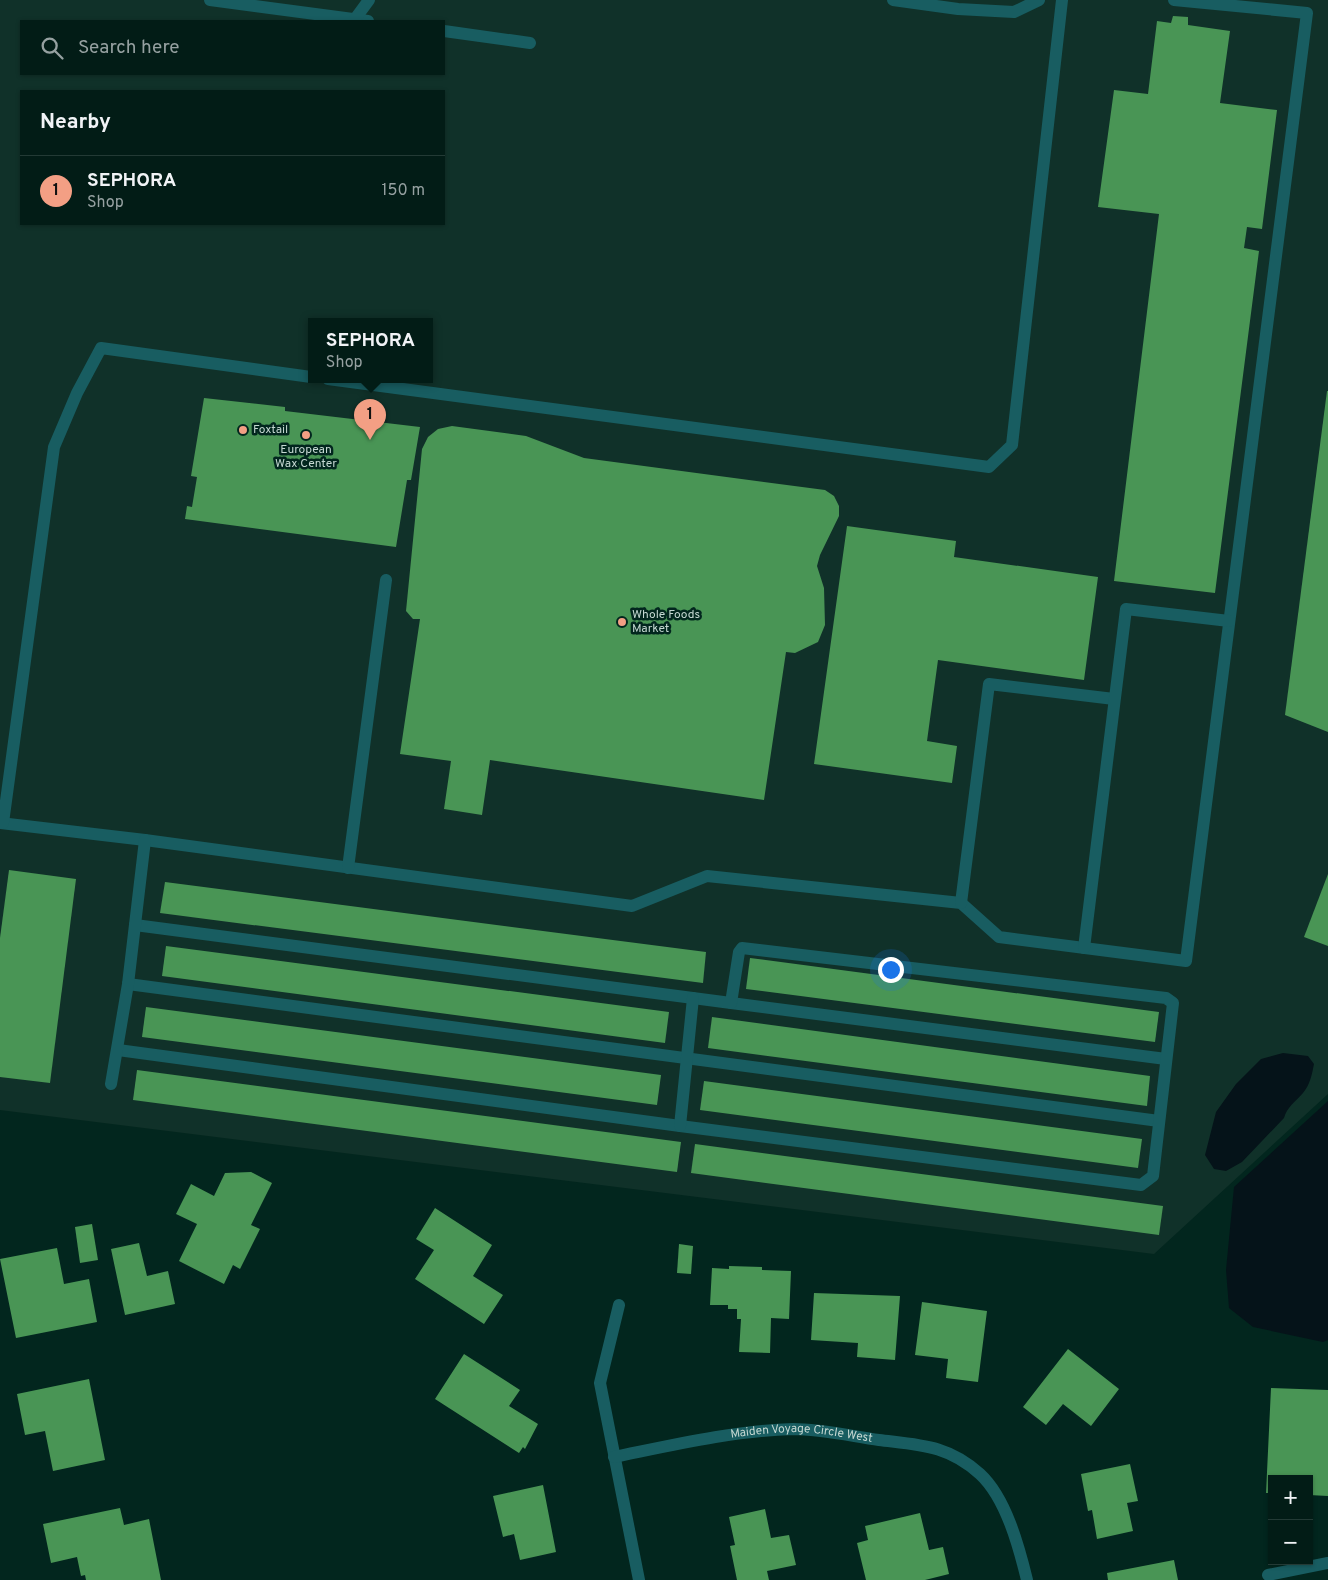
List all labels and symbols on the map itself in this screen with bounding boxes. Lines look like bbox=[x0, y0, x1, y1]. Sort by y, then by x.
pin: 1 bbox=[354, 399, 386, 440]
place label: Foxtail bbox=[253, 422, 288, 438]
marker: Foxtail bbox=[237, 424, 249, 436]
marker: European Wax Center bbox=[300, 429, 312, 441]
place label: European Wax Center bbox=[275, 442, 337, 472]
place label: Whole Foods Market bbox=[632, 607, 700, 637]
marker: Whole Foods Market bbox=[616, 616, 628, 628]
your location bbox=[878, 957, 904, 983]
street label: Maiden Voyage Circle West bbox=[729, 1421, 874, 1447]

